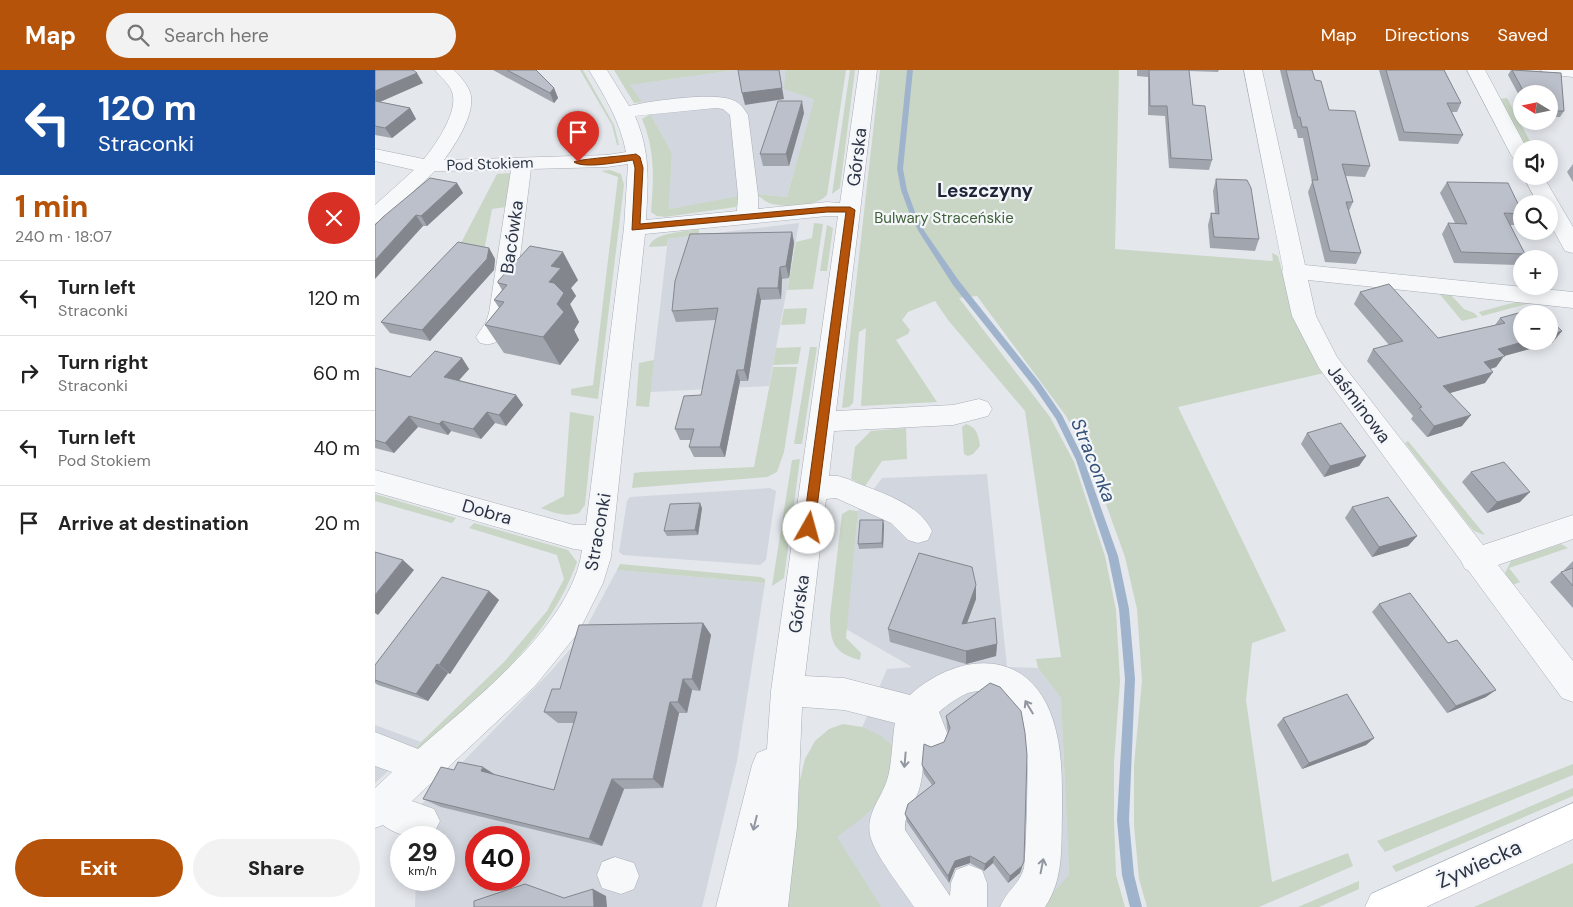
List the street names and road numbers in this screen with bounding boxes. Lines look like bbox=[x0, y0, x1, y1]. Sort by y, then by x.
street label: Górska bbox=[842, 126, 872, 188]
street label: Pod Stokiem bbox=[446, 152, 534, 176]
street label: Bacówka bbox=[495, 199, 529, 275]
street label: Jaśminowa bbox=[1322, 360, 1396, 448]
street label: Straconki bbox=[579, 491, 617, 573]
street label: Dobra bbox=[459, 493, 515, 531]
street label: Górska bbox=[783, 573, 815, 635]
street label: Żywiecka bbox=[1432, 833, 1526, 895]

